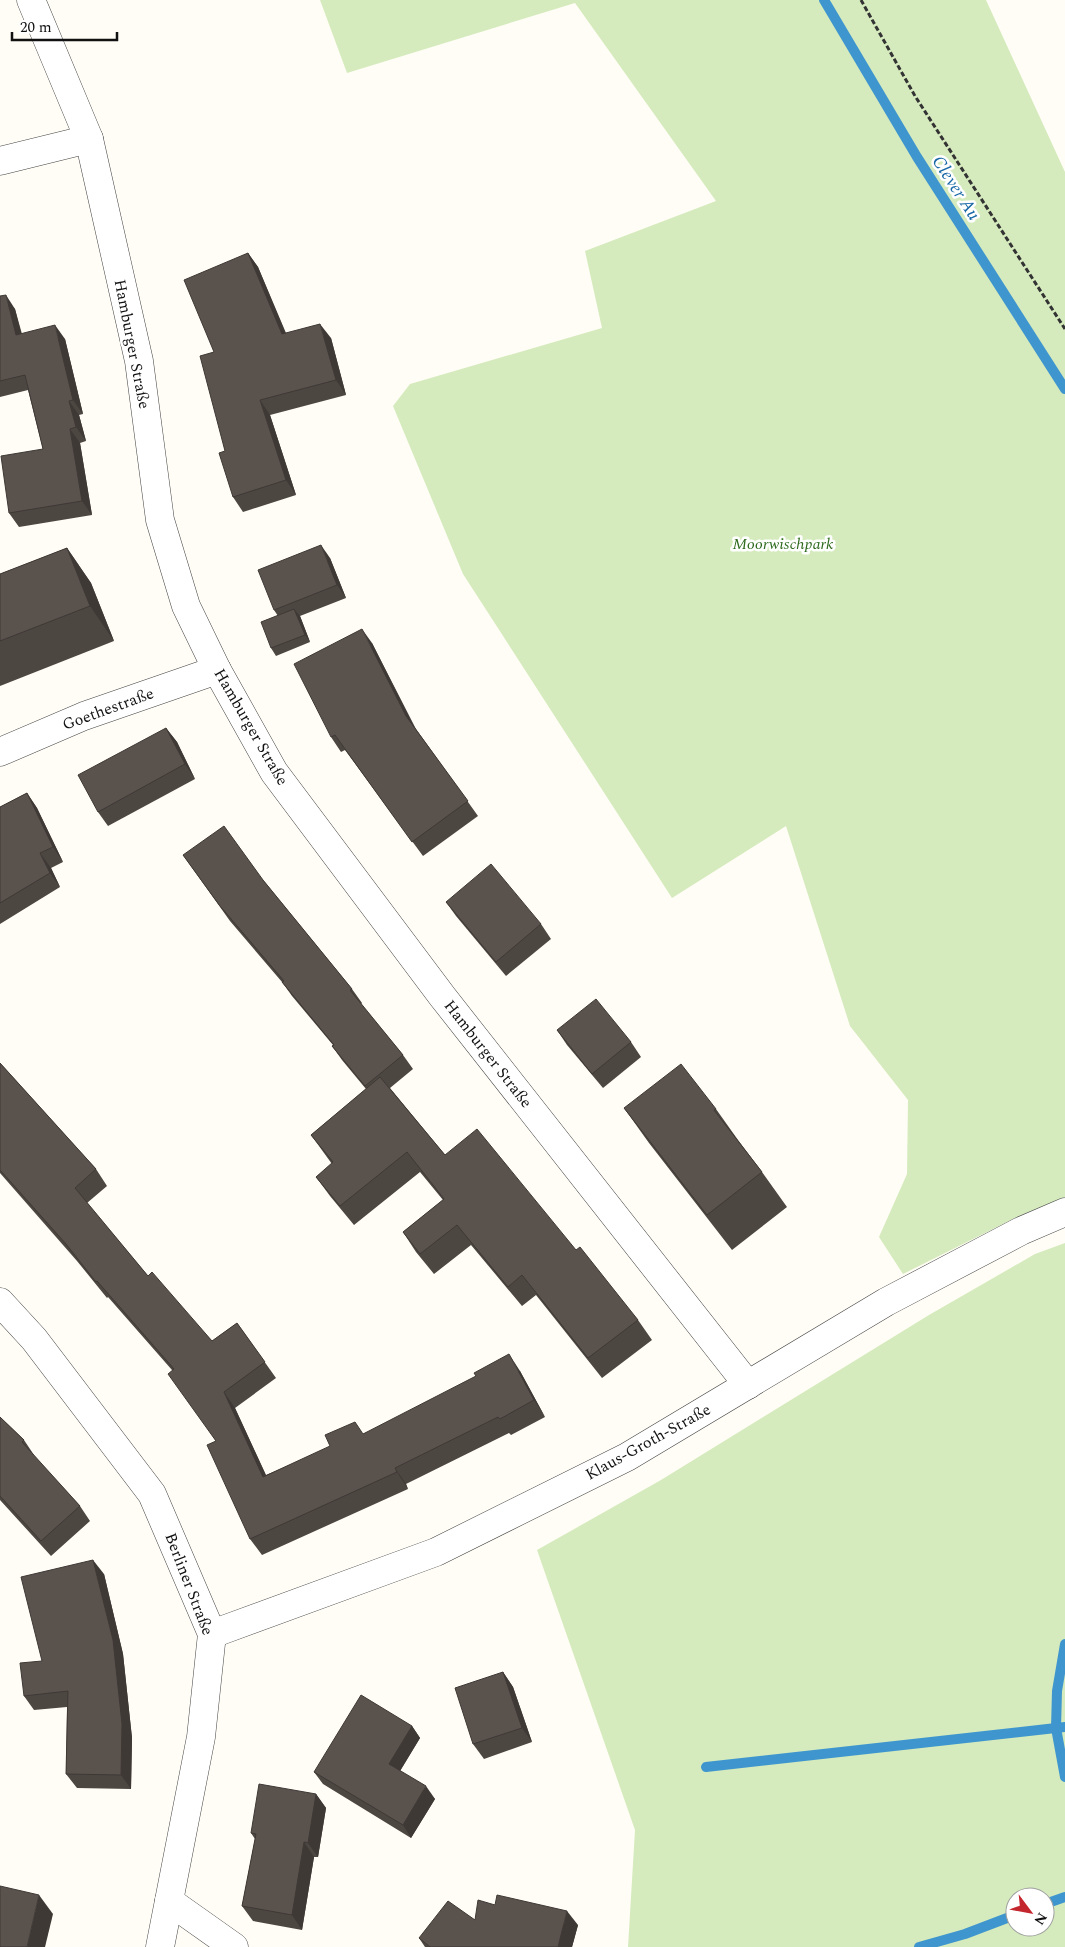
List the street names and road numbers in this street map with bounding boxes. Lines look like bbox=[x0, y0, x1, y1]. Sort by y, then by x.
street label: Hamburger Straße bbox=[108, 277, 156, 411]
street label: Hamburger Straße bbox=[208, 664, 294, 790]
street label: Goethestraße bbox=[59, 681, 157, 737]
street label: Hamburger Straße bbox=[438, 995, 538, 1113]
street label: Klaus-Groth-Straße bbox=[581, 1398, 715, 1486]
street label: Berliner Straße bbox=[158, 1529, 220, 1639]

